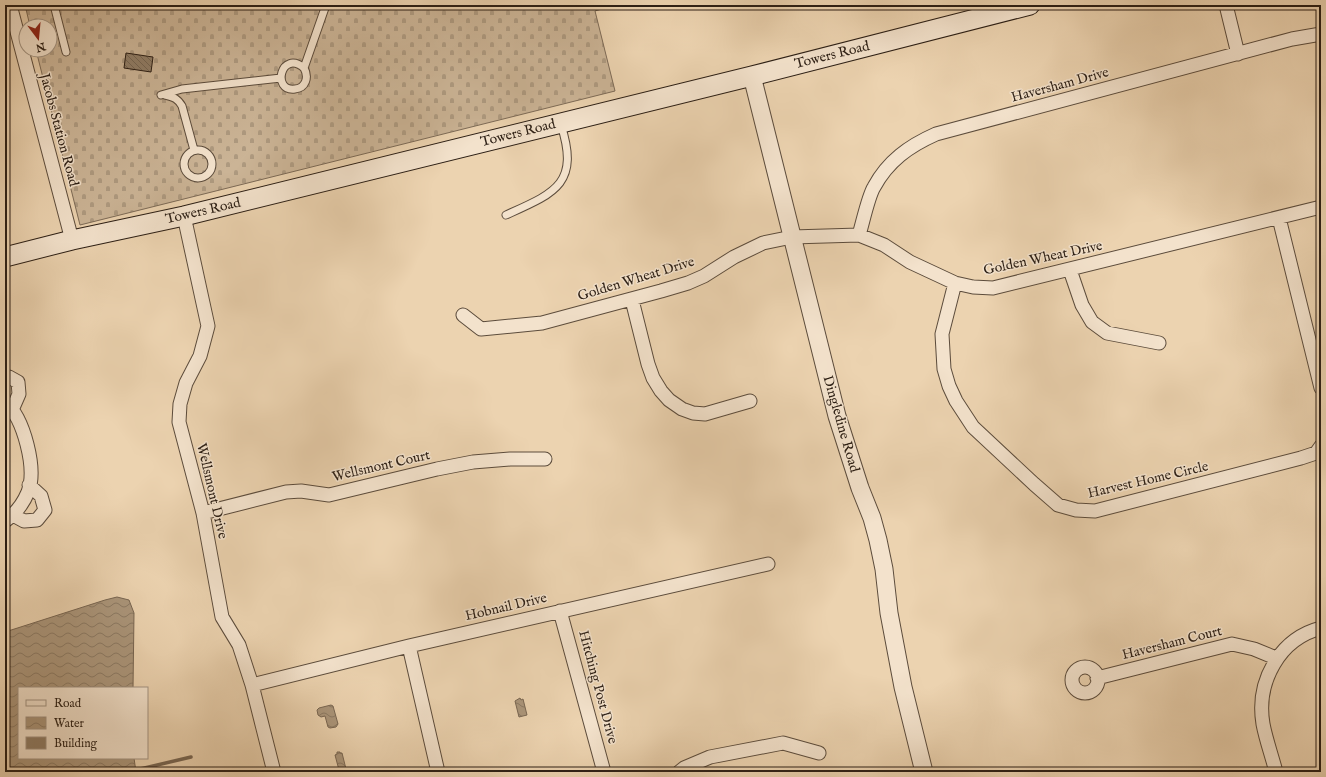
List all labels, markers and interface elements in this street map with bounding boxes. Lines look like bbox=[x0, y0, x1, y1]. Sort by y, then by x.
north arrow bbox=[18, 18, 58, 58]
street label: Towers Road bbox=[793, 37, 872, 73]
text: N bbox=[34, 38, 48, 55]
street label: Haversham Drive bbox=[1009, 63, 1111, 107]
street label: Jacobs Station Road bbox=[35, 69, 83, 189]
street label: Towers Road bbox=[479, 115, 558, 151]
street label: Towers Road bbox=[164, 193, 243, 228]
street label: Golden Wheat Drive bbox=[982, 236, 1105, 279]
street label: Golden Wheat Drive bbox=[575, 253, 697, 305]
street label: Dingledine Road bbox=[819, 373, 864, 475]
street label: Wellsmont Drive bbox=[192, 441, 232, 541]
street label: Wellsmont Court bbox=[330, 446, 432, 486]
street label: Harvest Home Circle bbox=[1086, 457, 1211, 503]
street label: Hobnail Drive bbox=[463, 589, 549, 625]
street label: Haversham Court bbox=[1120, 622, 1224, 664]
street label: Hitching Post Drive bbox=[574, 628, 622, 746]
legend bbox=[18, 687, 148, 759]
text: Road bbox=[54, 696, 82, 711]
text: Water bbox=[54, 716, 85, 731]
text: Building bbox=[54, 736, 98, 751]

